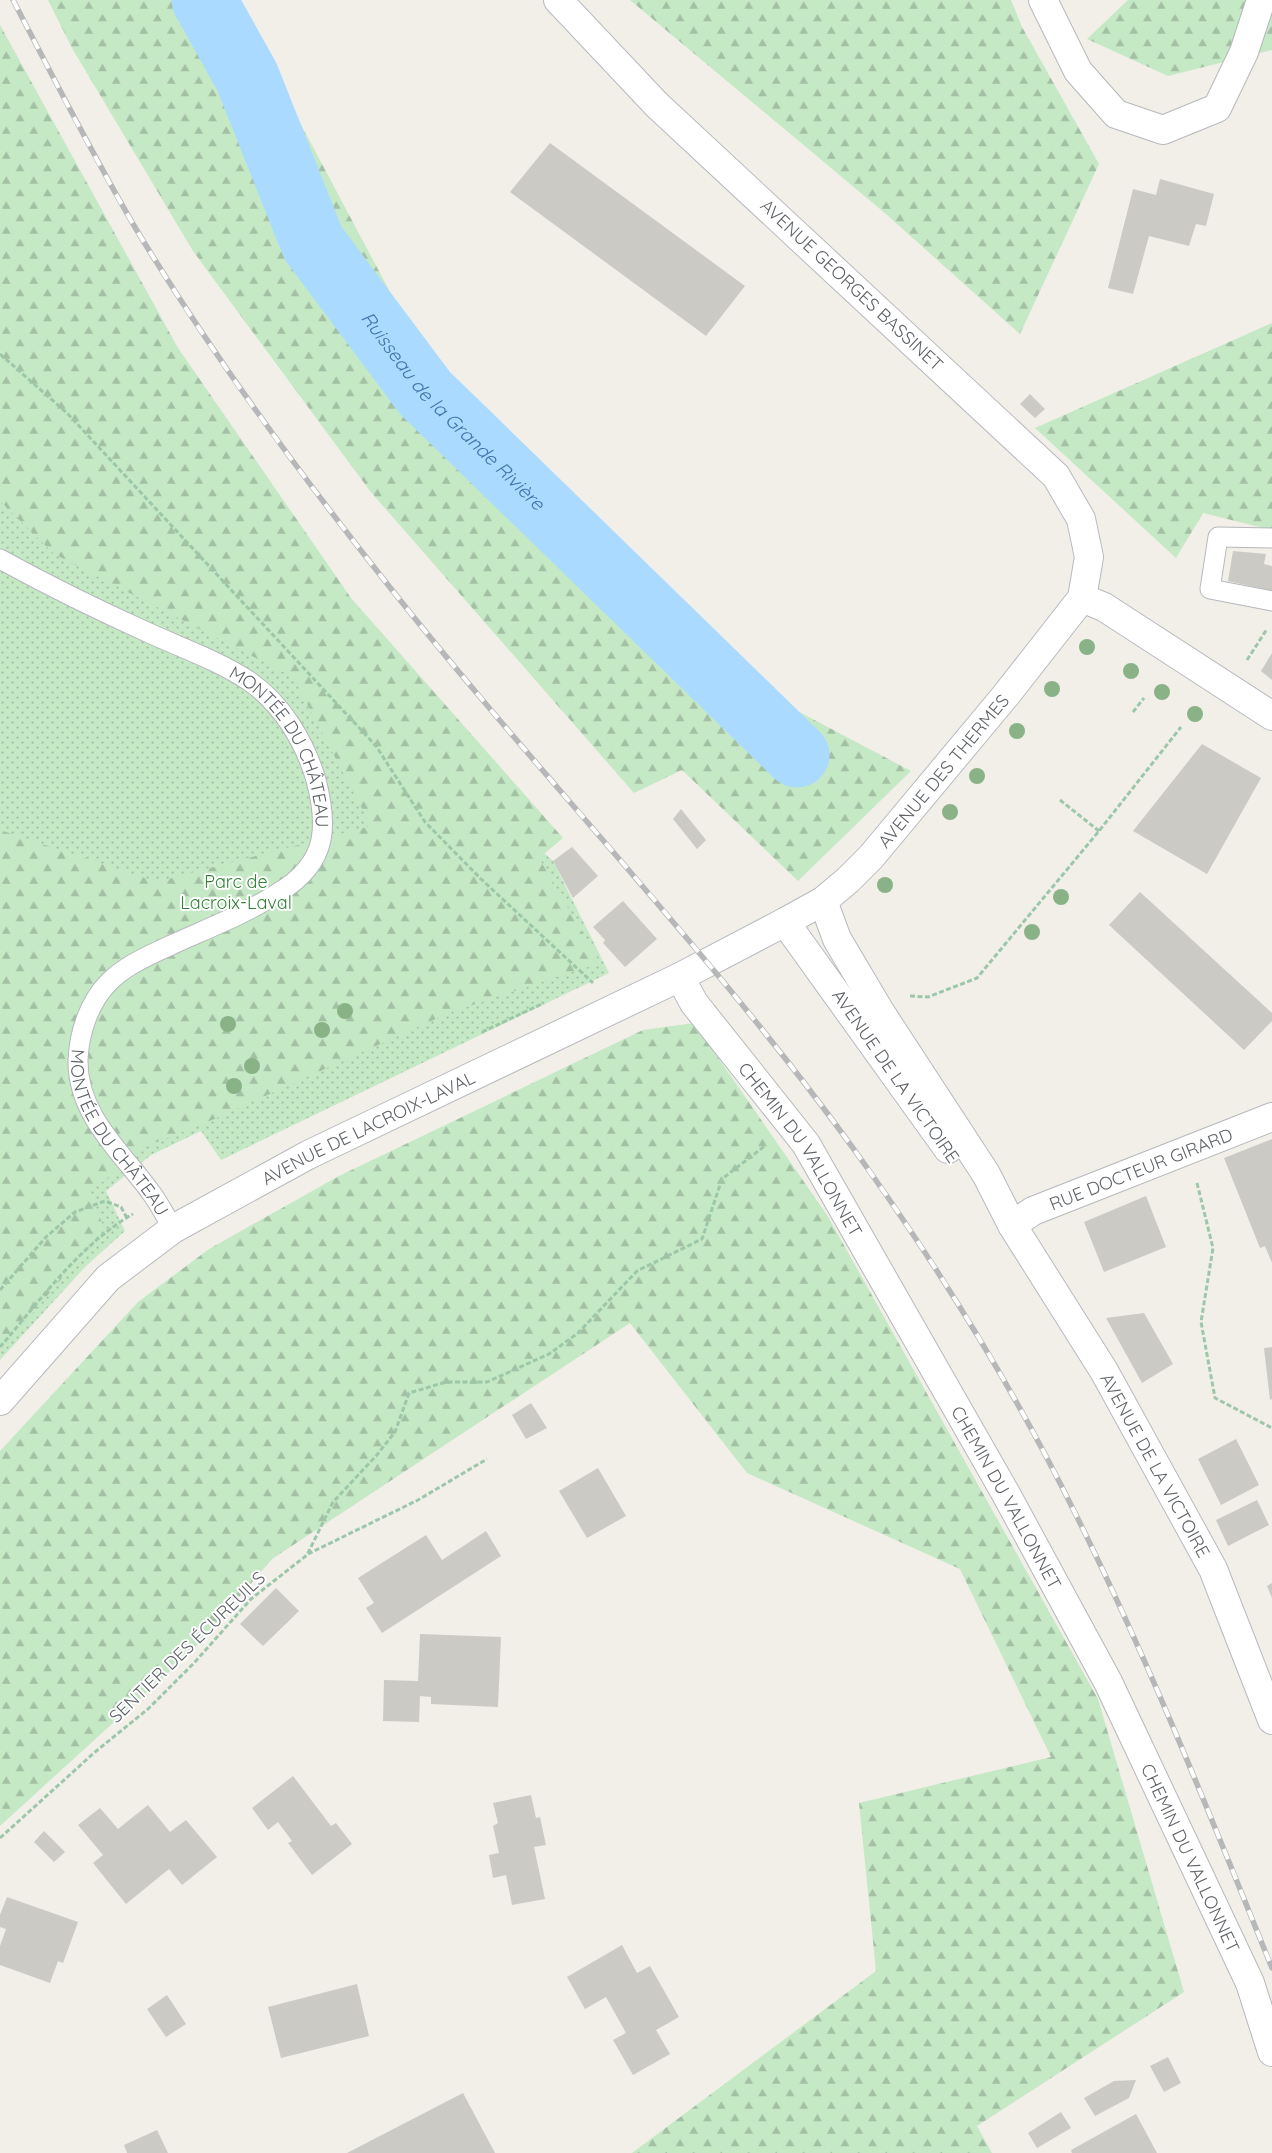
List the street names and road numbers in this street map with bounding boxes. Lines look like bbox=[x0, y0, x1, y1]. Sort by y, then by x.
street label: AVENUE GEORGES BASSINET bbox=[756, 194, 948, 376]
street label: MONTÉE DU CHÂTEAU bbox=[226, 660, 334, 828]
street label: AVENUE DES THERMES bbox=[872, 689, 1014, 852]
street label: AVENUE DE LA VICTOIRE bbox=[827, 985, 965, 1167]
street label: MONTÉE DU CHÂTEAU bbox=[66, 1048, 174, 1220]
street label: CHEMIN DU VALLONNET bbox=[734, 1057, 868, 1241]
street label: AVENUE DE LACROIX-LAVAL bbox=[257, 1065, 479, 1190]
street label: RUE DOCTEUR GIRARD bbox=[1046, 1122, 1236, 1215]
street label: AVENUE DE LA VICTOIRE bbox=[1096, 1369, 1216, 1561]
street label: CHEMIN DU VALLONNET bbox=[946, 1402, 1067, 1593]
street label: SENTIER DES ÉCUREUILS bbox=[104, 1566, 270, 1728]
street label: CHEMIN DU VALLONNET bbox=[1137, 1760, 1245, 1956]

